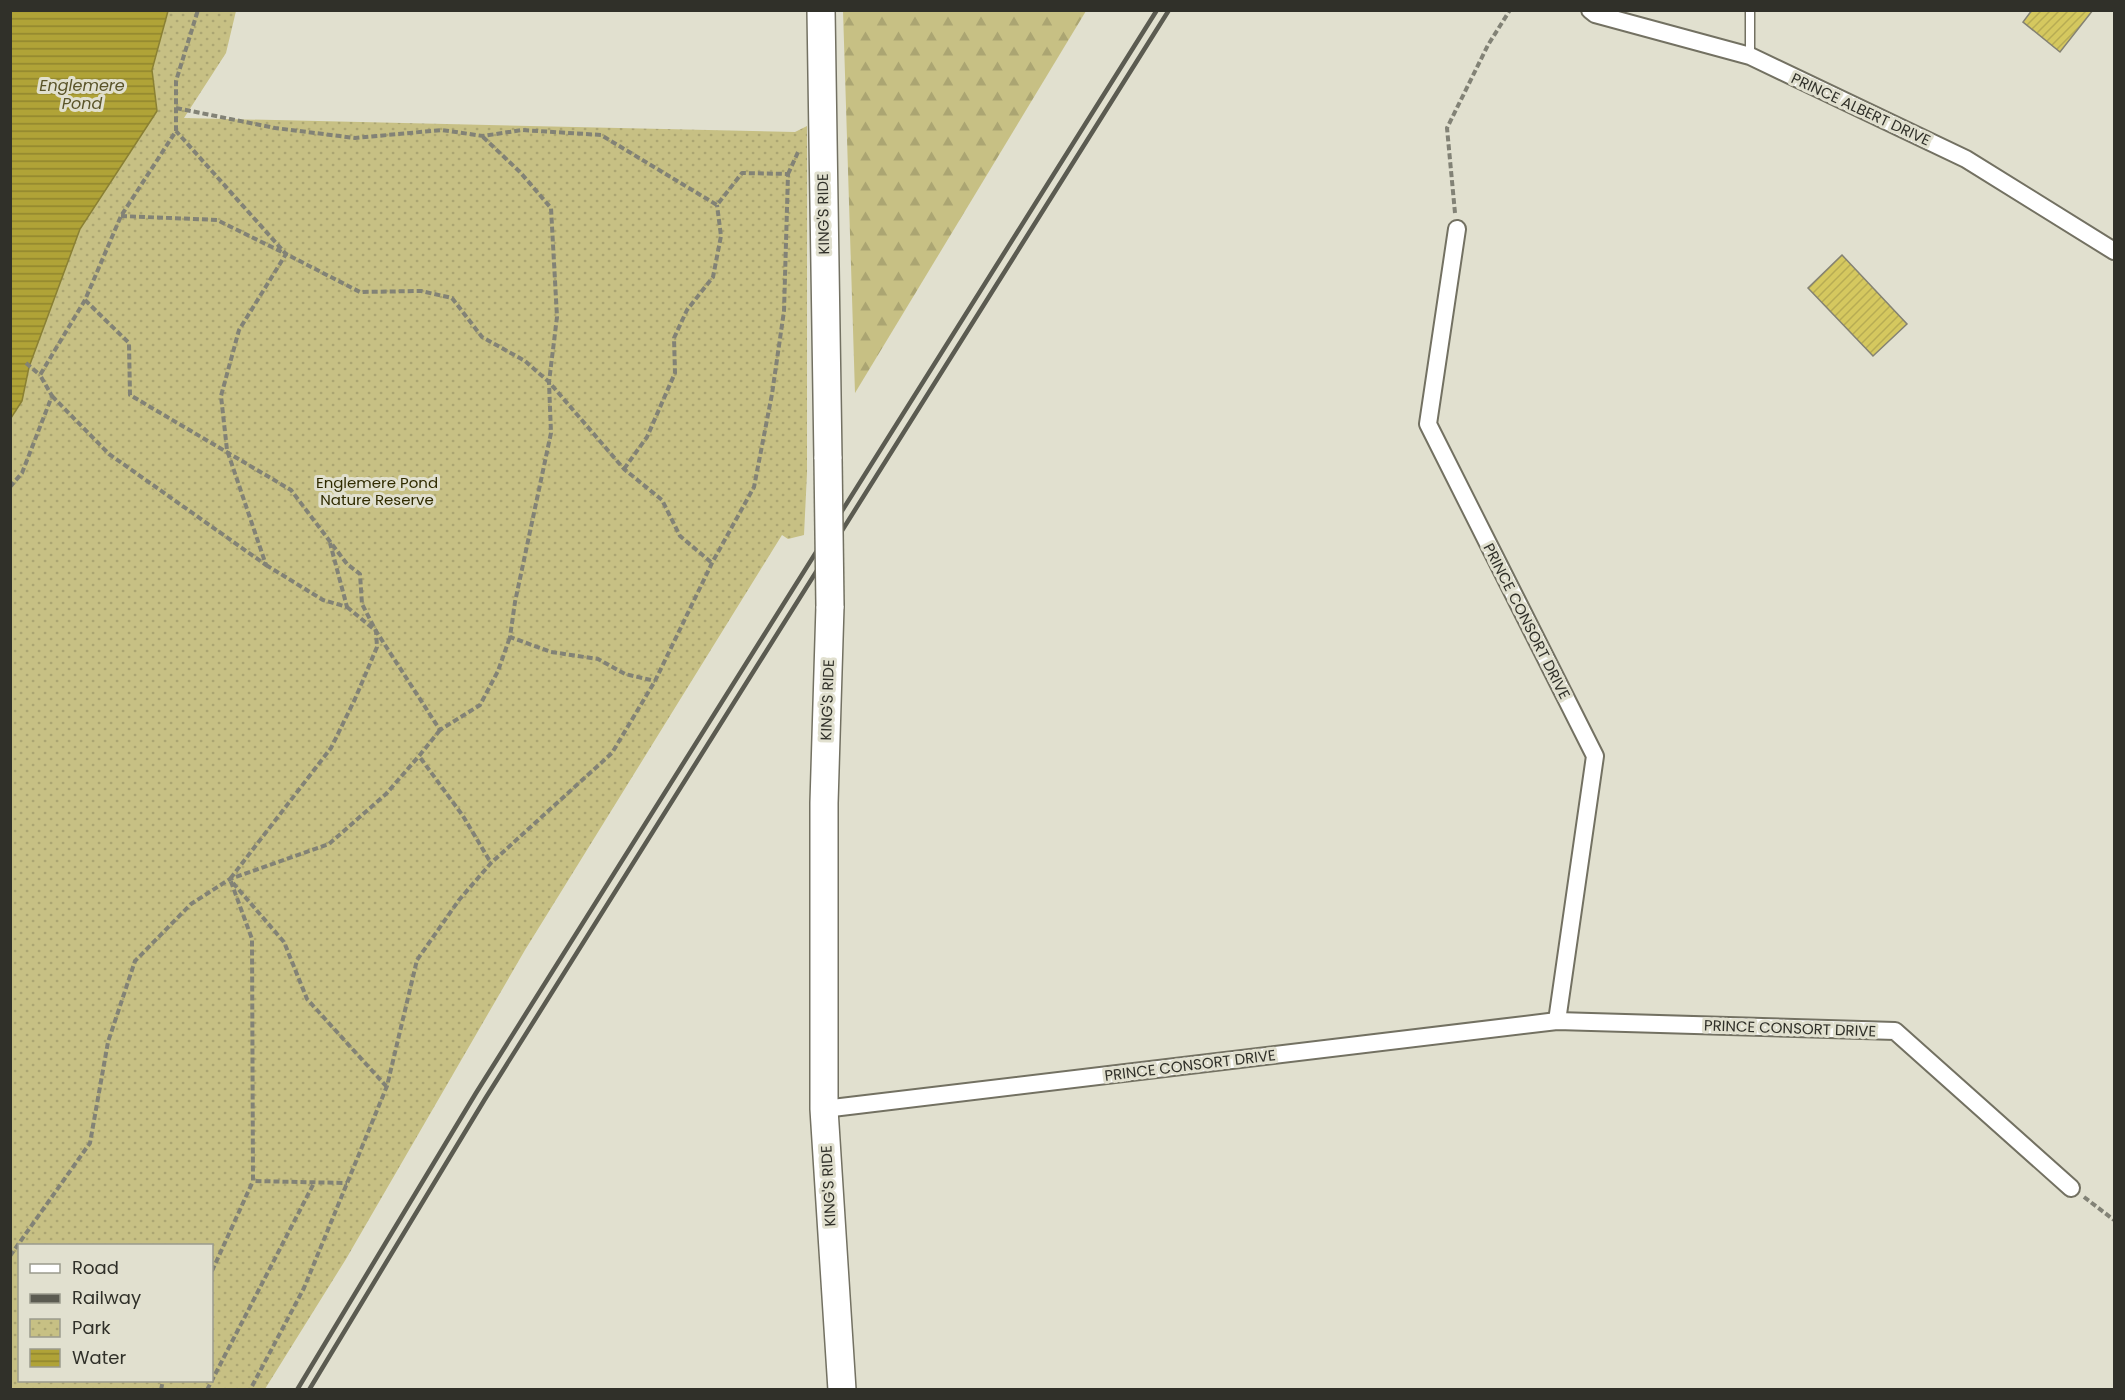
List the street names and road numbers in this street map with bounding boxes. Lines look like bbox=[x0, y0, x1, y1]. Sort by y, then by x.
street label: PRINCE ALBERT DRIVE bbox=[1788, 68, 1934, 150]
street label: KING'S RIDE bbox=[812, 173, 834, 255]
street label: PRINCE CONSORT DRIVE bbox=[1479, 539, 1575, 703]
street label: KING'S RIDE bbox=[815, 659, 839, 741]
street label: PRINCE CONSORT DRIVE bbox=[1704, 1014, 1876, 1042]
street label: PRINCE CONSORT DRIVE bbox=[1103, 1044, 1277, 1086]
street label: KING'S RIDE bbox=[815, 1145, 841, 1227]

